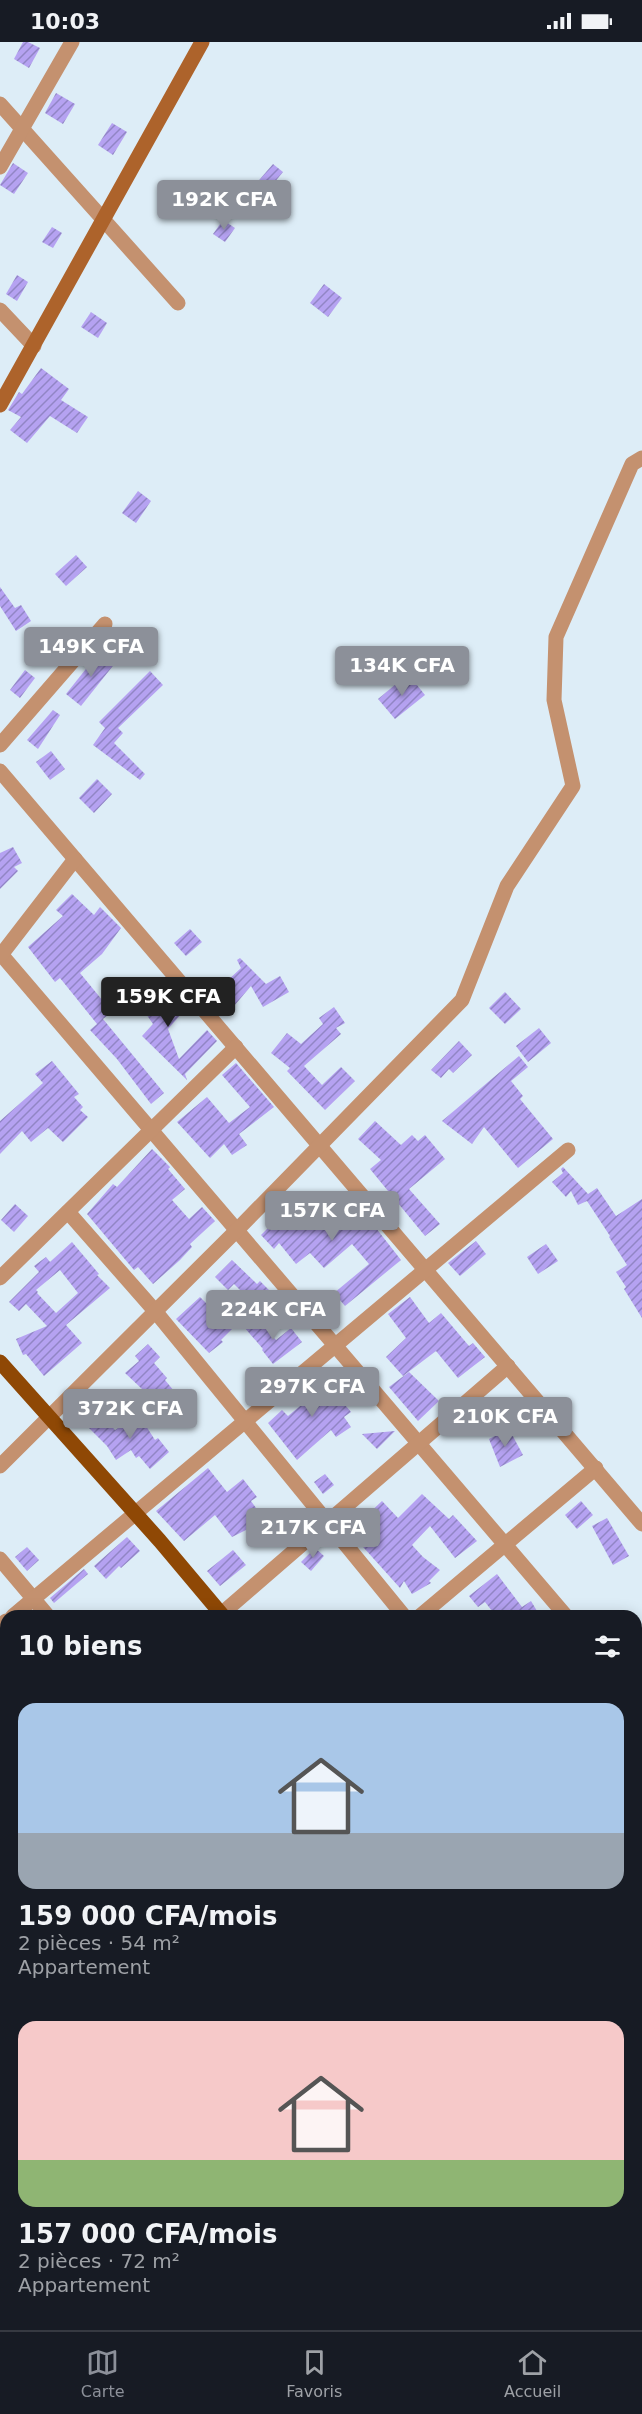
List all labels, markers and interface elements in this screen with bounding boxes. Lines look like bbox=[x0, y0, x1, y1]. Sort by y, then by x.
text: 10:03 bbox=[30, 9, 100, 34]
pin: 192K CFA bbox=[162, 180, 286, 231]
text: 192K CFA bbox=[171, 187, 277, 211]
pin: 149K CFA bbox=[29, 627, 153, 678]
text: 149K CFA bbox=[38, 634, 144, 658]
pin: 134K CFA bbox=[340, 646, 464, 697]
text: 134K CFA bbox=[349, 653, 455, 677]
pin: 159K CFA bbox=[106, 977, 230, 1028]
text: 159K CFA bbox=[115, 984, 221, 1008]
pin: 157K CFA bbox=[270, 1191, 394, 1242]
text: 157K CFA bbox=[279, 1198, 385, 1222]
pin: 224K CFA bbox=[211, 1290, 335, 1341]
text: 224K CFA bbox=[220, 1297, 326, 1321]
pin: 297K CFA bbox=[250, 1367, 374, 1418]
text: 297K CFA bbox=[259, 1374, 365, 1398]
pin: 372K CFA bbox=[68, 1389, 192, 1440]
text: 372K CFA bbox=[77, 1396, 183, 1420]
pin: 210K CFA bbox=[443, 1397, 567, 1448]
text: 210K CFA bbox=[452, 1404, 558, 1428]
pin: 217K CFA bbox=[251, 1508, 375, 1559]
text: 217K CFA bbox=[260, 1515, 366, 1539]
icon: filters bbox=[591, 1630, 624, 1663]
text: 10 biens bbox=[18, 1631, 142, 1661]
icon: home bbox=[267, 1742, 375, 1850]
text: 159 000 CFA/mois bbox=[18, 1901, 277, 1931]
text: 2 pièces · 54 m² bbox=[18, 1931, 180, 1955]
text: Appartement bbox=[18, 1955, 150, 1979]
icon: home bbox=[267, 2060, 375, 2168]
text: 157 000 CFA/mois bbox=[18, 2219, 277, 2249]
text: 2 pièces · 72 m² bbox=[18, 2249, 180, 2273]
text: Appartement bbox=[18, 2273, 150, 2297]
tab: Carte bbox=[81, 2346, 125, 2401]
tab: Favoris bbox=[286, 2346, 342, 2401]
tab: Accueil bbox=[504, 2346, 561, 2401]

